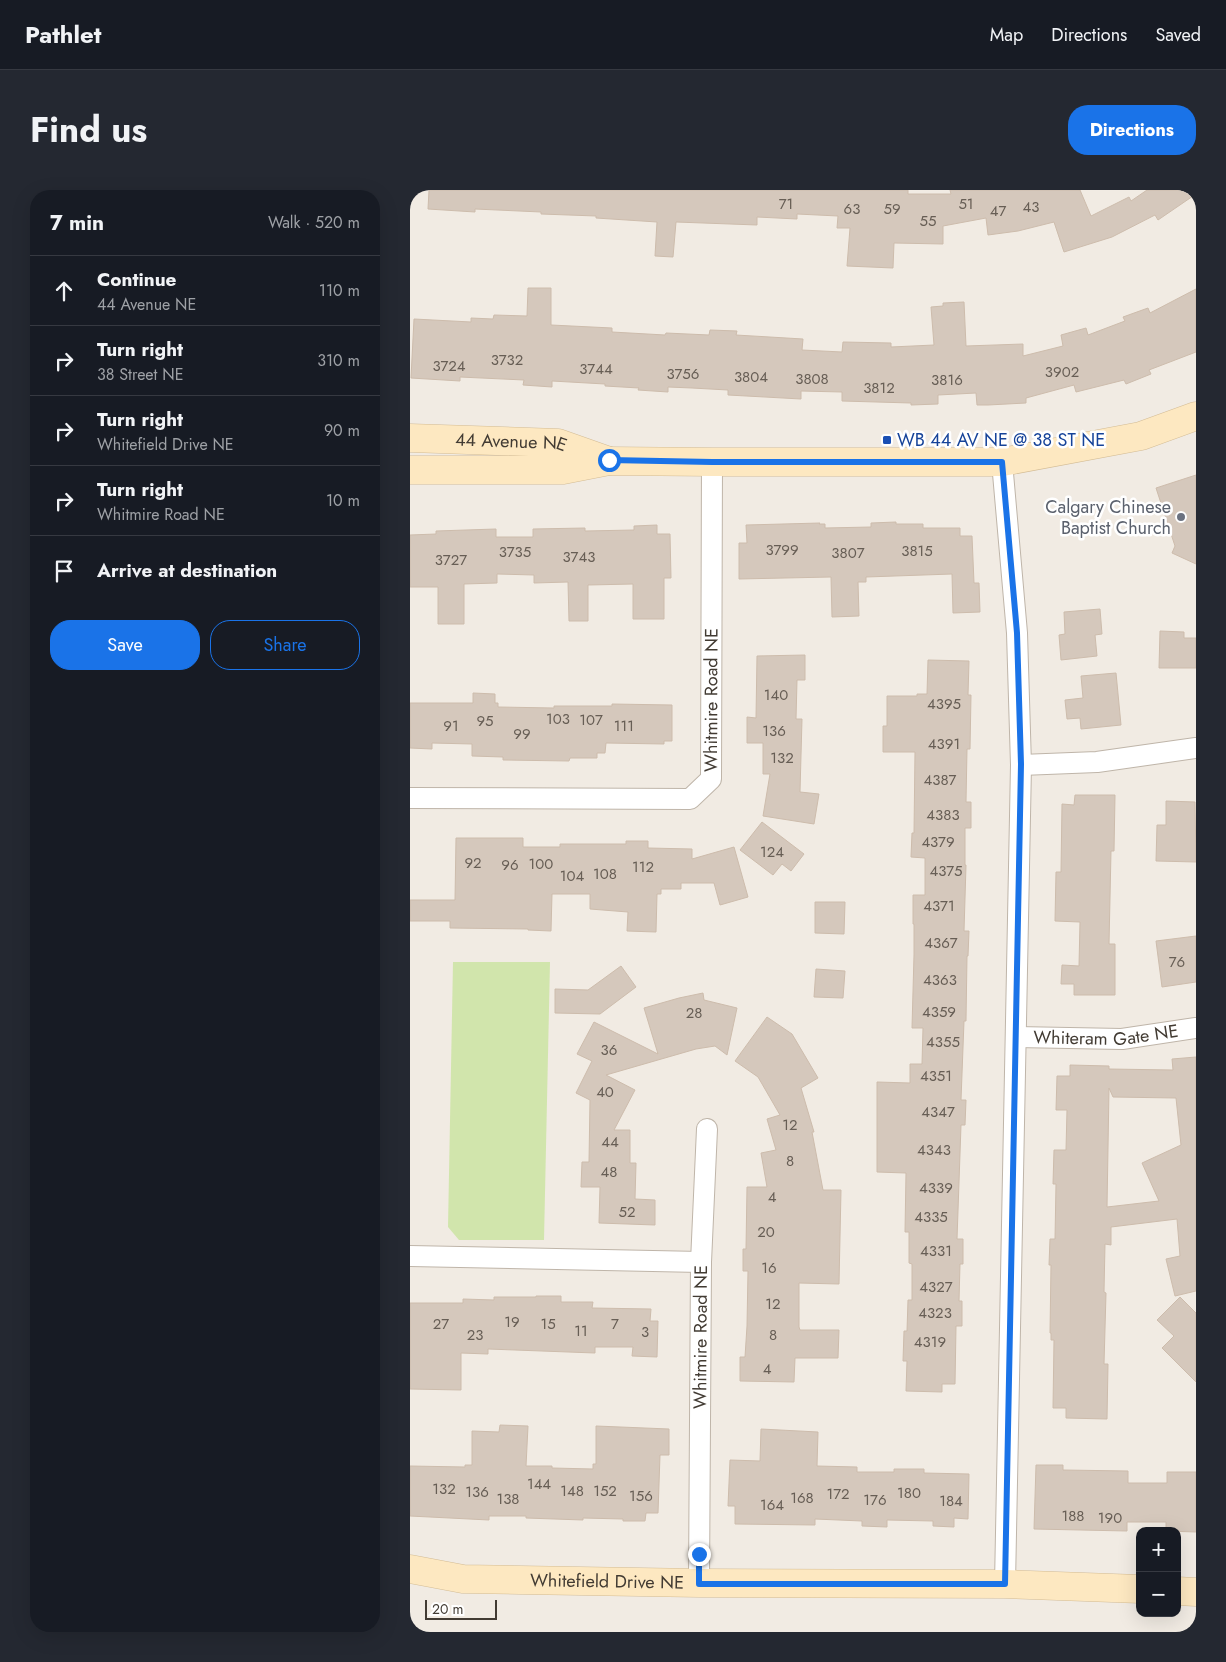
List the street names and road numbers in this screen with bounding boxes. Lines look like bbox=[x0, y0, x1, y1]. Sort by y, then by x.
street label: 44 Avenue NE bbox=[455, 427, 571, 458]
street label: Whitmire Road NE bbox=[698, 628, 724, 772]
street label: Whiteram Gate NE bbox=[1033, 1018, 1180, 1052]
street label: Whitmire Road NE bbox=[687, 1265, 714, 1409]
street label: Whitefield Drive NE bbox=[530, 1567, 684, 1596]

